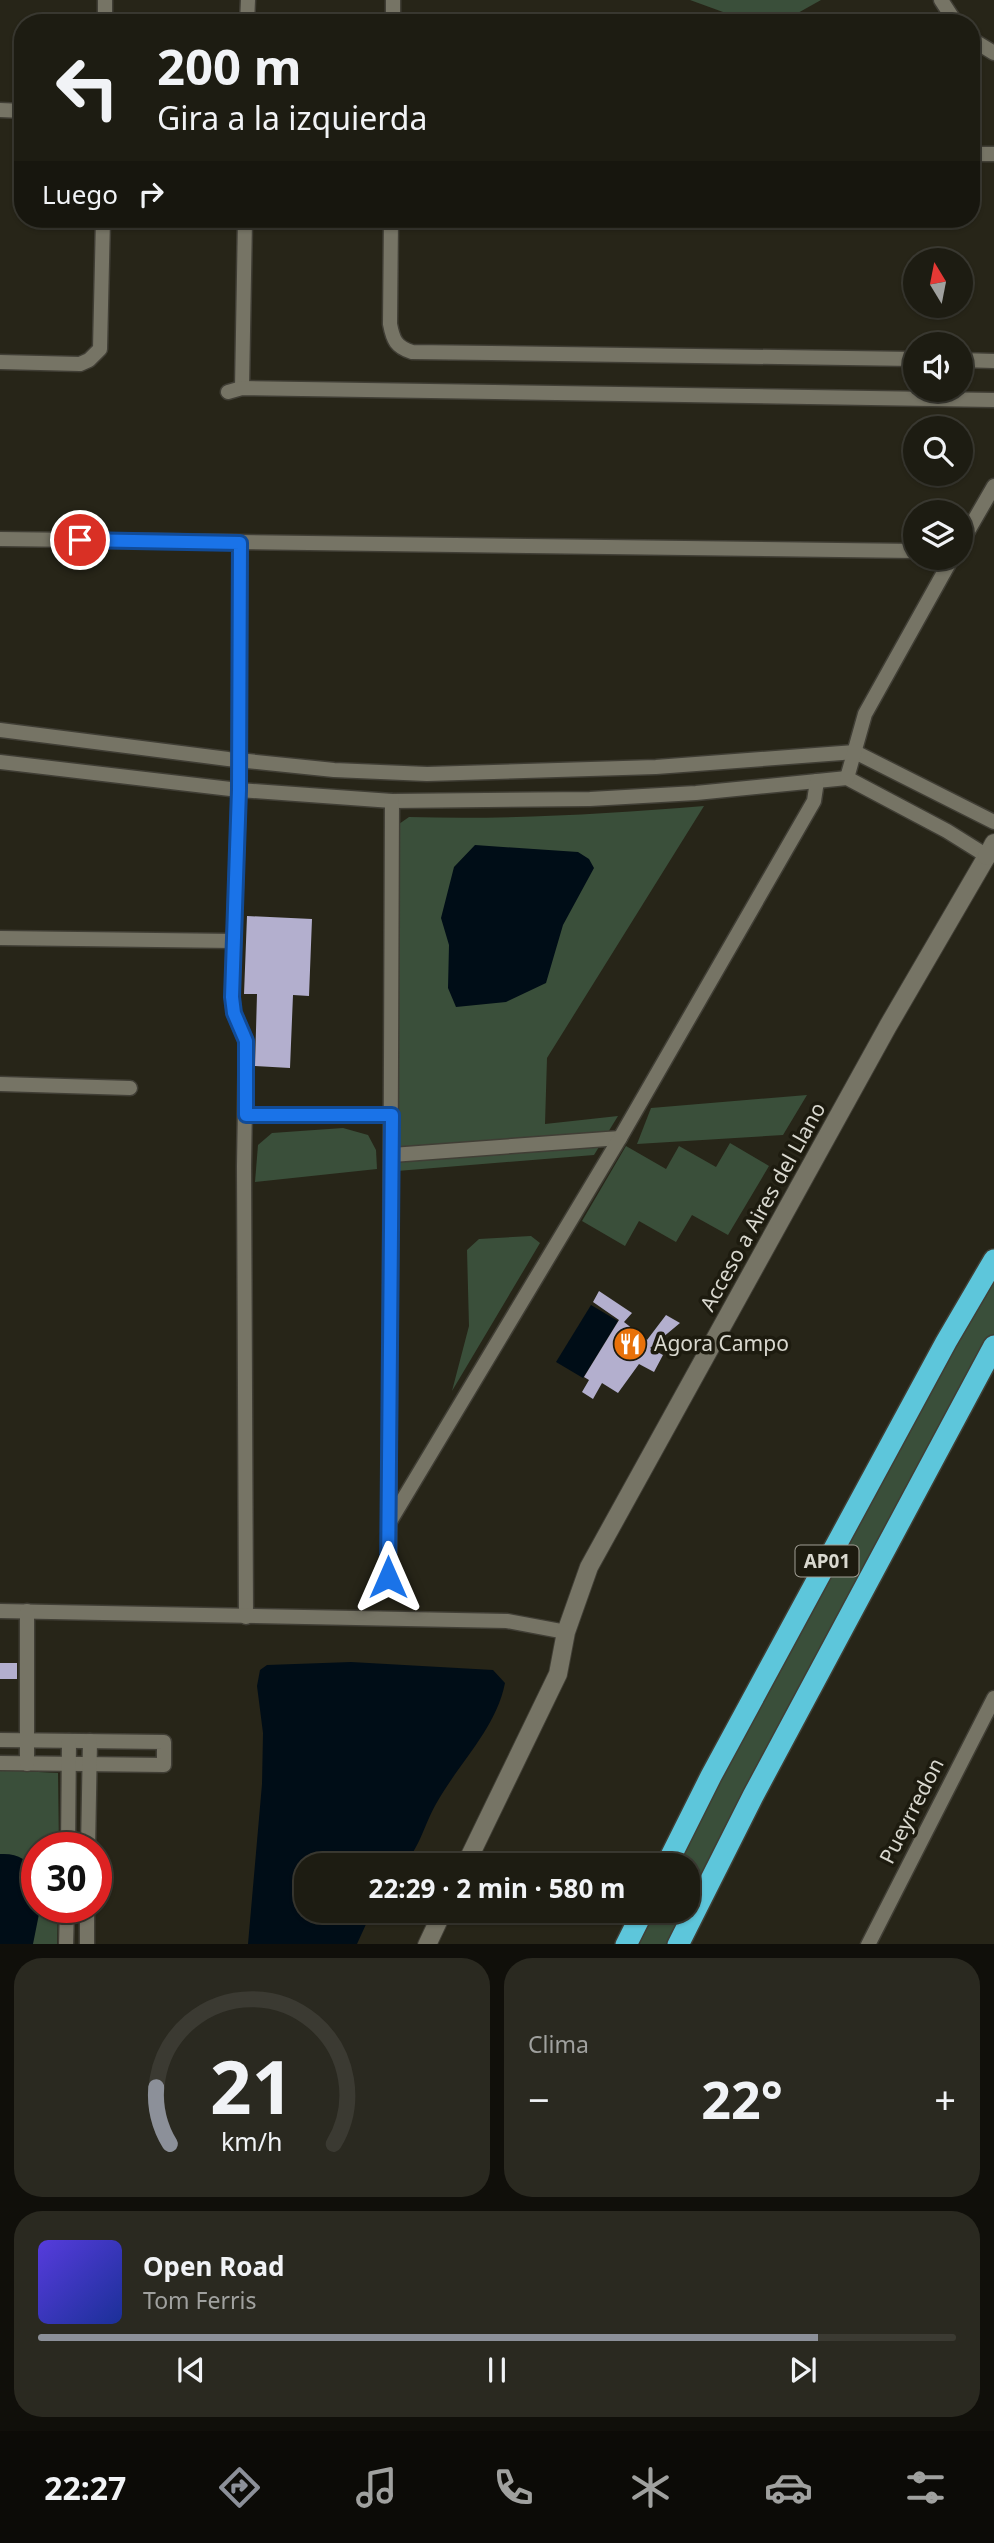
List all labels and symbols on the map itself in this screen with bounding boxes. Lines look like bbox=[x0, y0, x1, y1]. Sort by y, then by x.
north arrow bbox=[903, 248, 973, 318]
pin bbox=[50, 510, 110, 570]
street label: Acceso a Aires del Llano bbox=[693, 1097, 831, 1316]
restaurant icon: Agora Campo bbox=[611, 1325, 649, 1363]
place label: Agora Campo bbox=[654, 1329, 789, 1357]
position arrow bbox=[351, 1540, 425, 1614]
road number: AP01 bbox=[796, 1546, 858, 1576]
street label: Pueyrredon bbox=[872, 1753, 950, 1868]
speed limit sign: 30 bbox=[21, 1832, 112, 1923]

